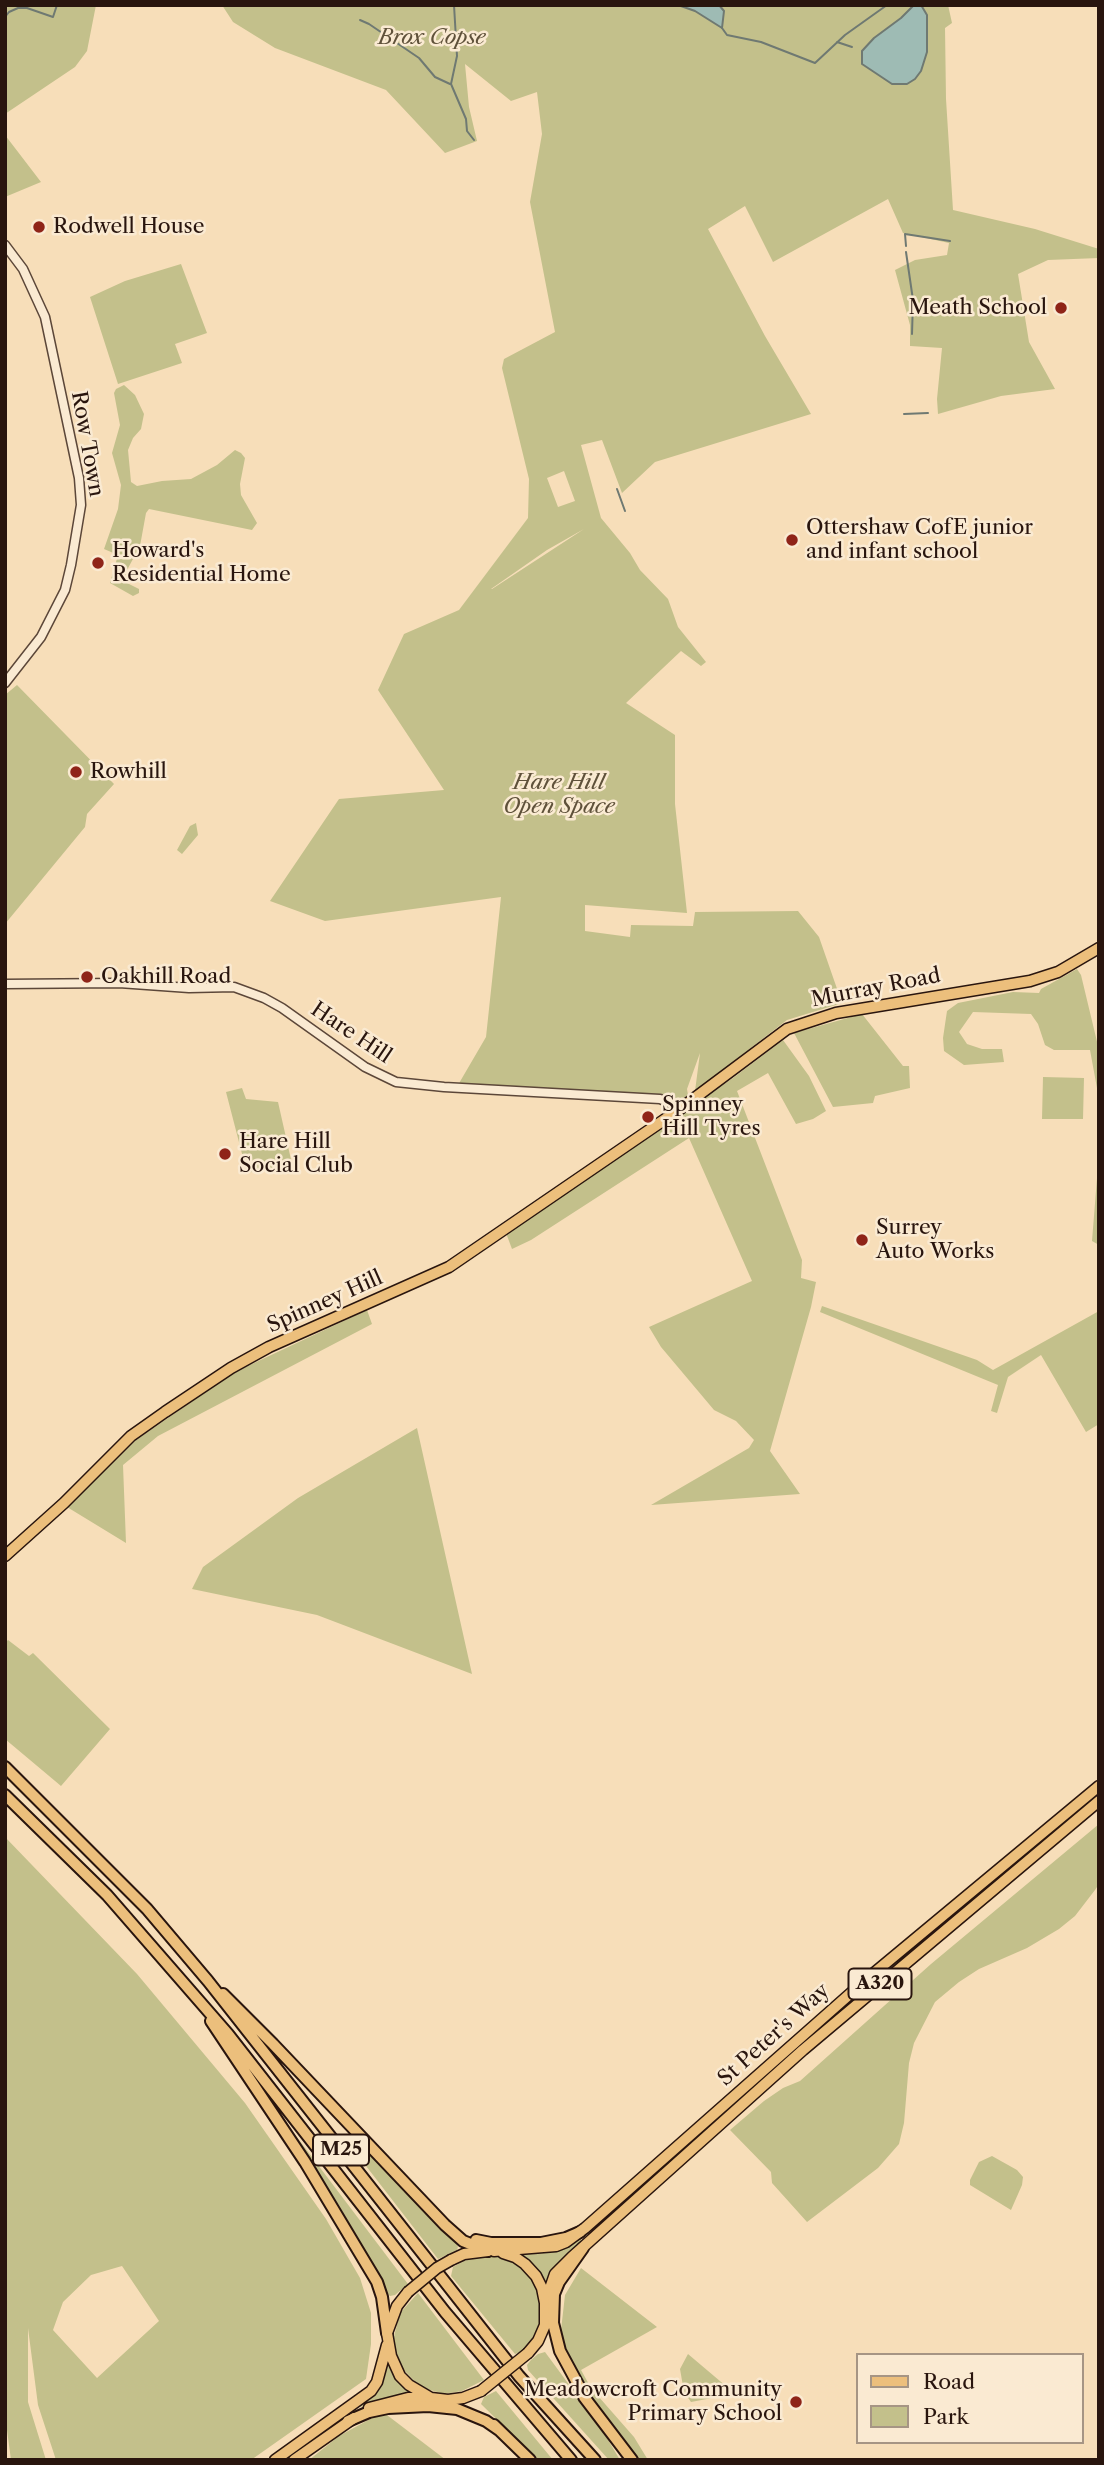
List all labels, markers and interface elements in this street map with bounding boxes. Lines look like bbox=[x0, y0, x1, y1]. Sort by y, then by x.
park label: Brox Copse bbox=[378, 25, 486, 51]
place label: Rodwell House bbox=[53, 214, 205, 240]
marker: Rodwell House bbox=[31, 219, 47, 235]
place label: Meath School bbox=[909, 295, 1047, 321]
marker: Meath School bbox=[1053, 300, 1069, 316]
street label: Row Town bbox=[65, 389, 109, 499]
place label: Ottershaw CofE junior and infant school bbox=[806, 515, 1033, 565]
marker: Ottershaw CofE junior and infant school bbox=[784, 532, 800, 548]
place label: Howard's Residential Home bbox=[112, 538, 291, 588]
marker: Howard's Residential Home bbox=[90, 555, 106, 571]
place label: Rowhill bbox=[90, 759, 167, 785]
marker: Rowhill bbox=[68, 764, 84, 780]
park label: Hare Hill Open Space bbox=[503, 770, 615, 820]
street label: Murray Road bbox=[809, 963, 943, 1013]
place label: Oakhill Road bbox=[101, 964, 231, 990]
marker: Oakhill Road bbox=[79, 969, 95, 985]
street label: Hare Hill bbox=[306, 997, 396, 1069]
place label: Spinney Hill Tyres bbox=[662, 1092, 761, 1142]
marker: Spinney Hill Tyres bbox=[640, 1109, 656, 1125]
place label: Hare Hill Social Club bbox=[239, 1129, 353, 1179]
marker: Hare Hill Social Club bbox=[217, 1146, 233, 1162]
place label: Surrey Auto Works bbox=[876, 1215, 994, 1265]
marker: Surrey Auto Works bbox=[854, 1232, 870, 1248]
street label: Spinney Hill bbox=[263, 1265, 387, 1339]
road number: A320 bbox=[848, 1968, 912, 2000]
street label: St Peter's Way bbox=[713, 1978, 835, 2092]
road number: M25 bbox=[313, 2134, 369, 2166]
legend bbox=[856, 2353, 1083, 2444]
text: Road bbox=[923, 2369, 975, 2394]
place label: Meadowcroft Community Primary School bbox=[524, 2377, 782, 2427]
marker: Meadowcroft Community Primary School bbox=[788, 2394, 804, 2410]
text: Park bbox=[923, 2404, 969, 2429]

